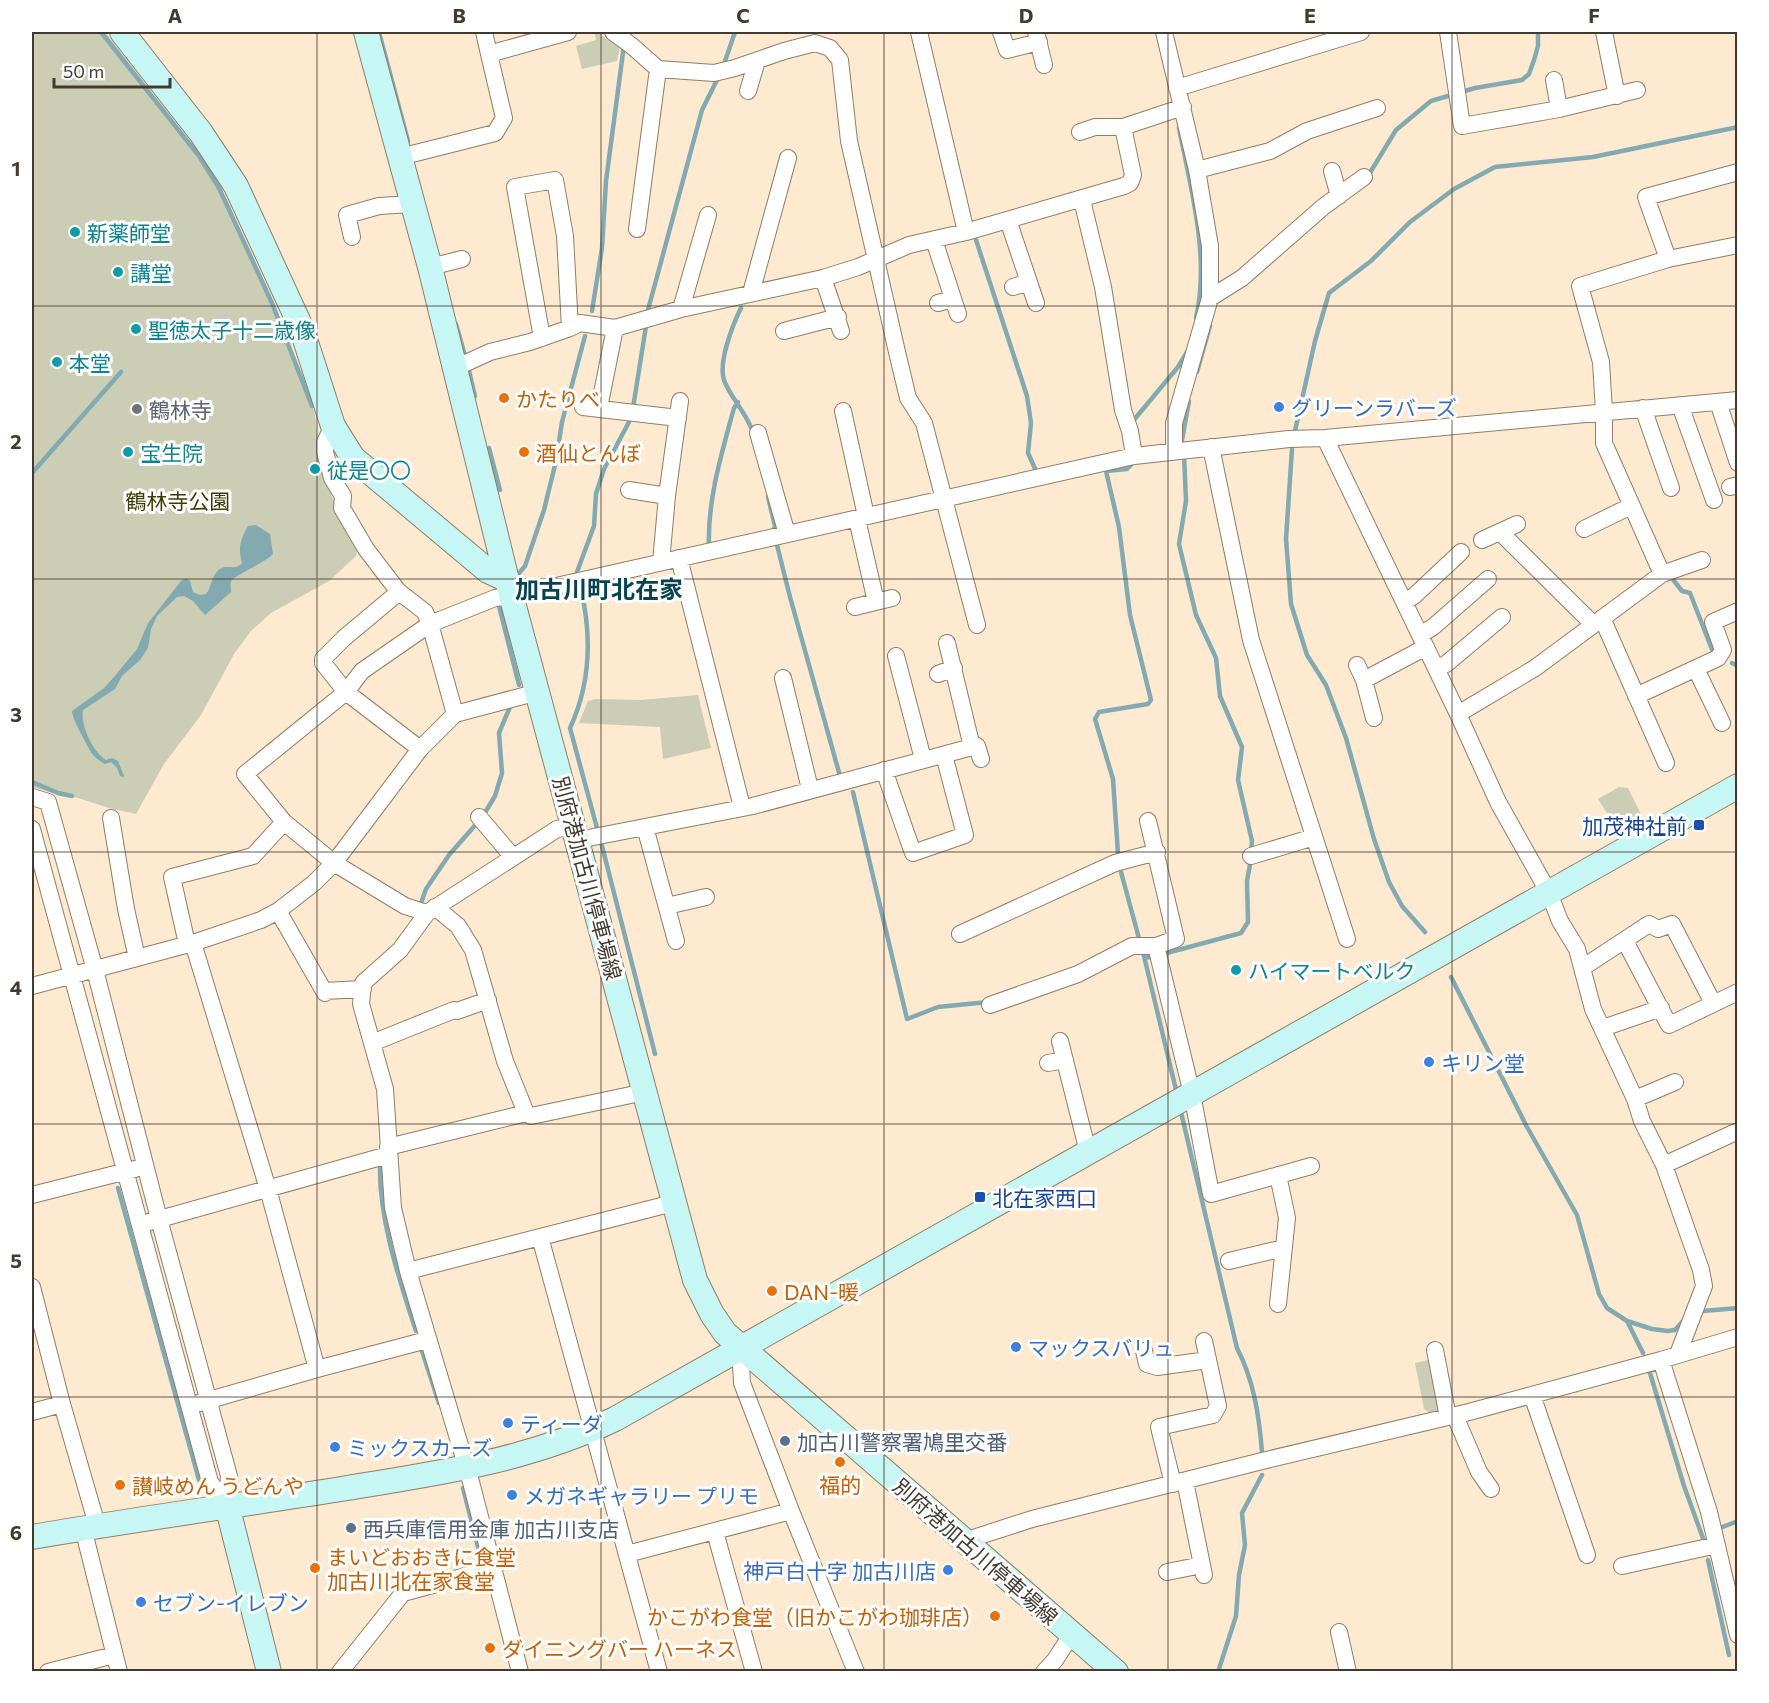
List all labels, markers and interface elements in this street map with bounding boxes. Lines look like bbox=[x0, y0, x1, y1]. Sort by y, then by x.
text: A bbox=[168, 3, 182, 27]
text: B bbox=[452, 3, 466, 27]
text: C bbox=[736, 3, 750, 27]
text: D bbox=[1019, 3, 1033, 27]
text: E bbox=[1304, 3, 1316, 27]
text: F bbox=[1588, 3, 1600, 27]
scale bar bbox=[54, 51, 170, 89]
text: 50 m bbox=[63, 60, 104, 82]
text: 1 bbox=[11, 156, 21, 180]
place label: 新薬師堂 bbox=[87, 220, 171, 245]
marker: 新薬師堂 bbox=[68, 225, 82, 239]
place label: 講堂 bbox=[130, 260, 172, 285]
marker: 講堂 bbox=[111, 265, 125, 279]
place label: 聖徳太子十二歳像 bbox=[148, 317, 316, 342]
marker: 聖徳太子十二歳像 bbox=[129, 322, 143, 336]
place label: 本堂 bbox=[69, 350, 111, 375]
marker: 本堂 bbox=[50, 355, 64, 369]
place label: かたりべ bbox=[516, 386, 600, 411]
marker: かたりべ bbox=[497, 391, 511, 405]
place label: グリーンラバーズ bbox=[1291, 395, 1457, 420]
place label: 鶴林寺 bbox=[149, 397, 212, 422]
marker: グリーンラバーズ bbox=[1272, 400, 1286, 414]
marker: 鶴林寺 bbox=[130, 402, 144, 416]
text: 2 bbox=[10, 429, 22, 453]
place label: 宝生院 bbox=[140, 440, 203, 465]
place label: 酒仙とんぼ bbox=[536, 440, 641, 465]
marker: 宝生院 bbox=[121, 445, 135, 459]
marker: 酒仙とんぼ bbox=[517, 445, 531, 459]
place label: 従是〇〇 bbox=[327, 457, 411, 482]
marker: 従是〇〇 bbox=[308, 462, 322, 476]
park label: 鶴林寺公園 bbox=[126, 488, 231, 513]
district label: 加古川町北在家 bbox=[515, 574, 683, 603]
text: 3 bbox=[10, 702, 22, 726]
street label: 別府港加古川停車場線 bbox=[549, 773, 627, 983]
place label: 加茂神社前 bbox=[1582, 813, 1687, 838]
marker: 加茂神社前 bbox=[1692, 818, 1706, 832]
place label: ハイマートベルク bbox=[1248, 958, 1416, 983]
marker: ハイマートベルク bbox=[1229, 963, 1243, 977]
text: 4 bbox=[10, 975, 22, 999]
place label: キリン堂 bbox=[1441, 1050, 1525, 1075]
marker: キリン堂 bbox=[1422, 1055, 1436, 1069]
place label: 北在家西口 bbox=[992, 1185, 1097, 1210]
marker: 北在家西口 bbox=[973, 1190, 987, 1204]
text: 5 bbox=[10, 1248, 22, 1272]
place label: DAN-暖 bbox=[784, 1279, 859, 1304]
marker: DAN-暖 bbox=[765, 1284, 779, 1298]
place label: マックスバリュ bbox=[1028, 1335, 1174, 1360]
marker: マックスバリュ bbox=[1009, 1340, 1023, 1354]
place label: ティーダ bbox=[520, 1411, 603, 1436]
marker: ティーダ bbox=[501, 1416, 515, 1430]
place label: 加古川警察署鳩里交番 bbox=[797, 1429, 1007, 1454]
marker: 加古川警察署鳩里交番 bbox=[778, 1434, 792, 1448]
place label: ミックスカーズ bbox=[347, 1435, 492, 1460]
marker: ミックスカーズ bbox=[328, 1440, 342, 1454]
marker: 福的 bbox=[833, 1455, 847, 1469]
place label: 福的 bbox=[819, 1472, 861, 1497]
place label: 讃岐めん うどんや bbox=[132, 1473, 304, 1498]
street label: 別府港加古川停車場線 bbox=[889, 1473, 1063, 1629]
marker: 讃岐めん うどんや bbox=[113, 1478, 127, 1492]
place label: メガネギャラリー プリモ bbox=[524, 1483, 759, 1508]
marker: メガネギャラリー プリモ bbox=[505, 1488, 519, 1502]
place label: 西兵庫信用金庫 加古川支店 bbox=[363, 1516, 619, 1541]
text: 6 bbox=[10, 1520, 22, 1544]
marker: 西兵庫信用金庫 加古川支店 bbox=[344, 1521, 358, 1535]
place label: まいどおおきに食堂 加古川北在家食堂 bbox=[327, 1544, 516, 1593]
place label: 神戸白十字 加古川店 bbox=[743, 1558, 936, 1583]
marker: まいどおおきに食堂 加古川北在家食堂 bbox=[308, 1561, 322, 1575]
marker: 神戸白十字 加古川店 bbox=[941, 1563, 955, 1577]
place label: セブン-イレブン bbox=[153, 1590, 309, 1615]
marker: セブン-イレブン bbox=[134, 1595, 148, 1609]
place label: かこがわ食堂（旧かこがわ珈琲店） bbox=[647, 1604, 983, 1629]
marker: かこがわ食堂（旧かこがわ珈琲店） bbox=[988, 1609, 1002, 1623]
place label: ダイニングバー ハーネス bbox=[502, 1636, 737, 1661]
marker: ダイニングバー ハーネス bbox=[483, 1641, 497, 1655]

